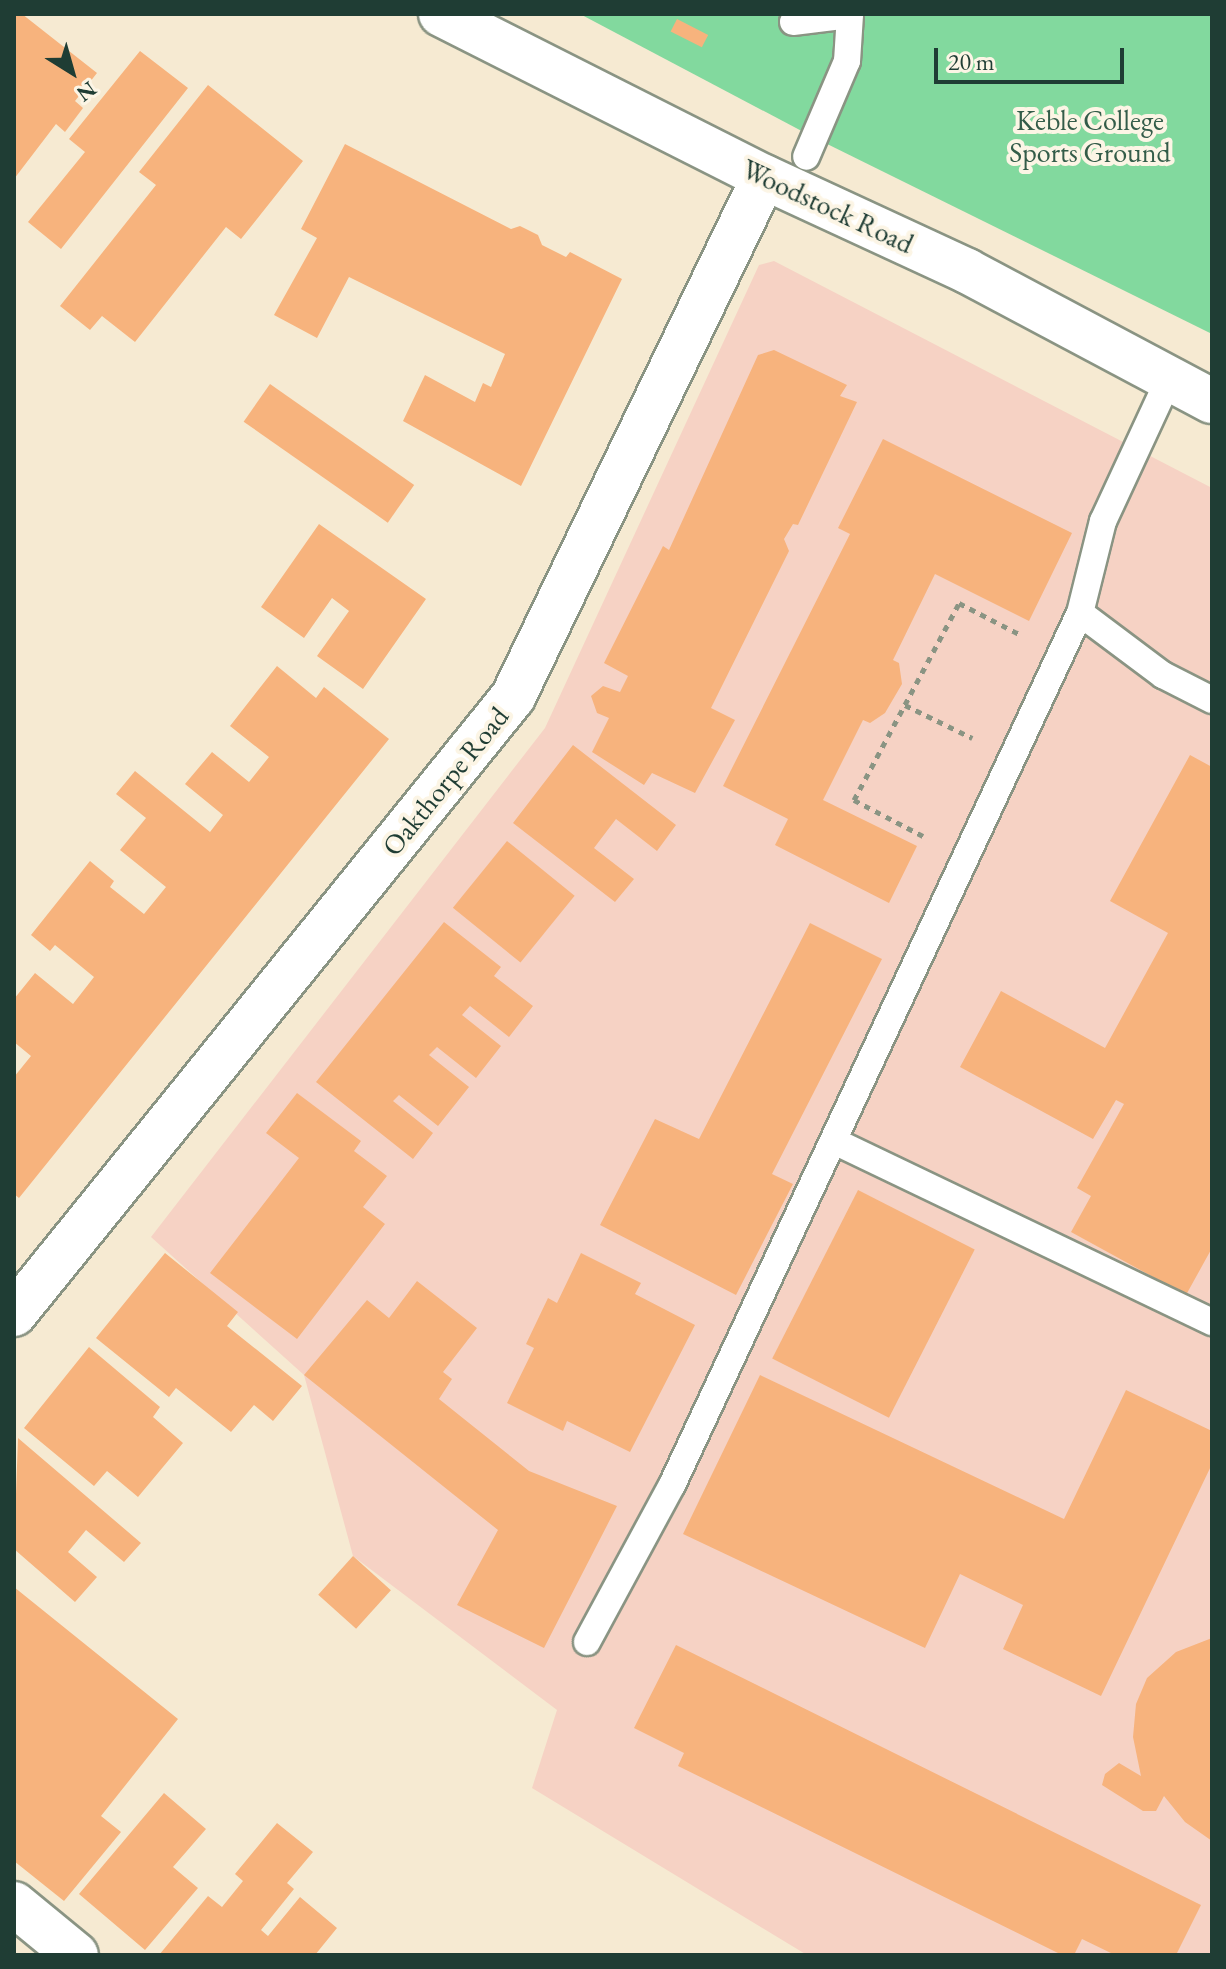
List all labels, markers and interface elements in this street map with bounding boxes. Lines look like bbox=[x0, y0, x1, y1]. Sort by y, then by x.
north arrow bbox=[32, 32, 112, 112]
scale bar bbox=[938, 32, 1128, 82]
text: 20 m bbox=[948, 46, 995, 77]
text: N bbox=[71, 75, 103, 109]
park label: Keble College Sports Ground bbox=[1009, 103, 1171, 169]
street label: Woodstock Road bbox=[737, 152, 919, 260]
street label: Oakthorpe Road bbox=[375, 700, 515, 862]

